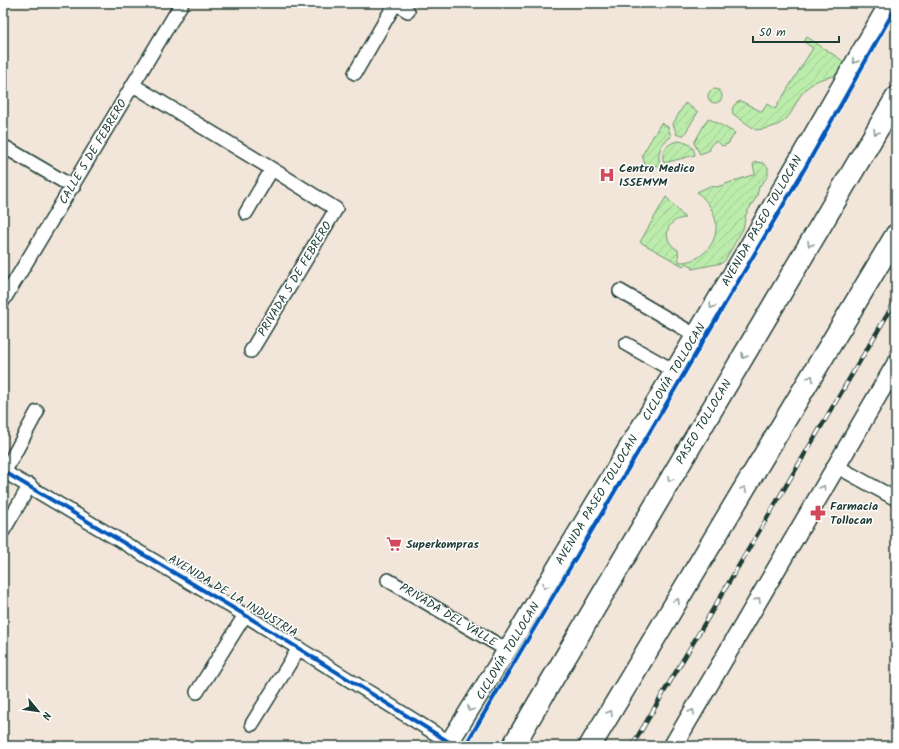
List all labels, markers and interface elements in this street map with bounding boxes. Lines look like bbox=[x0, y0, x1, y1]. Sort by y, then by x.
scale bar bbox=[753, 18, 839, 44]
text: 50 m bbox=[759, 23, 786, 42]
one-way arrow bbox=[853, 57, 860, 64]
street label: CALLE 5 DE FEBRERO bbox=[54, 95, 132, 208]
one-way arrow bbox=[874, 128, 881, 135]
street label: AVENIDA PASEO TOLLOCAN bbox=[717, 152, 807, 290]
place label: Centro Medico ISSEMYM bbox=[619, 159, 695, 192]
hospital icon: Centro Medico ISSEMYM bbox=[598, 166, 616, 184]
street label: PRIVADA 5 DE FEBRERO bbox=[253, 217, 337, 340]
one-way arrow bbox=[807, 240, 814, 247]
one-way arrow bbox=[710, 302, 717, 309]
street label: CICLOVÍA TOLLOCAN bbox=[637, 320, 711, 424]
one-way arrow bbox=[741, 351, 748, 359]
one-way arrow bbox=[806, 375, 813, 382]
street label: PASEO TOLLOCAN bbox=[671, 376, 737, 468]
street label: AVENIDA PASEO TOLLOCAN bbox=[551, 431, 643, 569]
one-way arrow bbox=[668, 475, 675, 482]
one-way arrow bbox=[819, 485, 826, 492]
one-way arrow bbox=[739, 486, 746, 493]
place label: Farmacia Tollocan bbox=[830, 497, 878, 530]
pharmacy icon: Farmacia Tollocan bbox=[809, 504, 827, 522]
supermarket icon: Superkompras bbox=[385, 535, 403, 553]
place label: Superkompras bbox=[406, 535, 479, 554]
street label: AVENIDA DE LA INDUSTRIA bbox=[165, 550, 301, 642]
street label: PRIVADA DEL VALLE bbox=[396, 578, 501, 652]
one-way arrow bbox=[543, 582, 550, 589]
one-way arrow bbox=[753, 597, 760, 604]
one-way arrow bbox=[672, 598, 680, 605]
street label: CICLOVÍA TOLLOCAN bbox=[471, 599, 545, 703]
north arrow bbox=[18, 691, 58, 731]
one-way arrow bbox=[467, 705, 474, 712]
text: N bbox=[36, 708, 55, 723]
one-way arrow bbox=[688, 709, 695, 716]
one-way arrow bbox=[606, 710, 613, 717]

